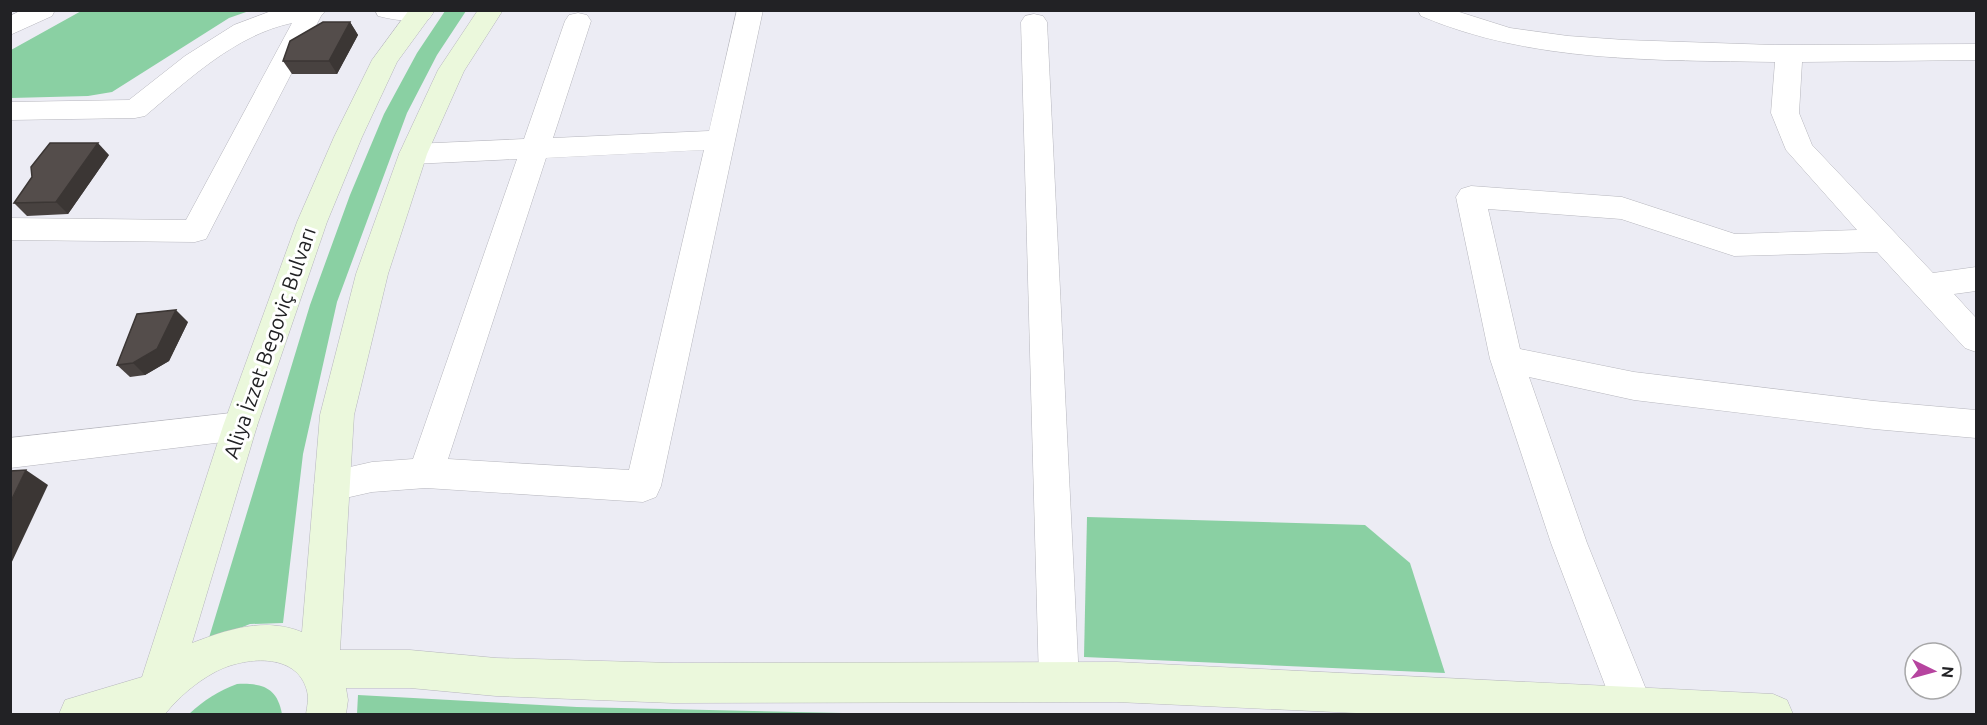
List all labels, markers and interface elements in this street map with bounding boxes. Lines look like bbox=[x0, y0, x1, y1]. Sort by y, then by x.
street label: Aliya İzzet Begoviç Bulvarı bbox=[218, 224, 320, 462]
north arrow bbox=[1903, 641, 1963, 701]
text: N bbox=[1938, 666, 1957, 679]

